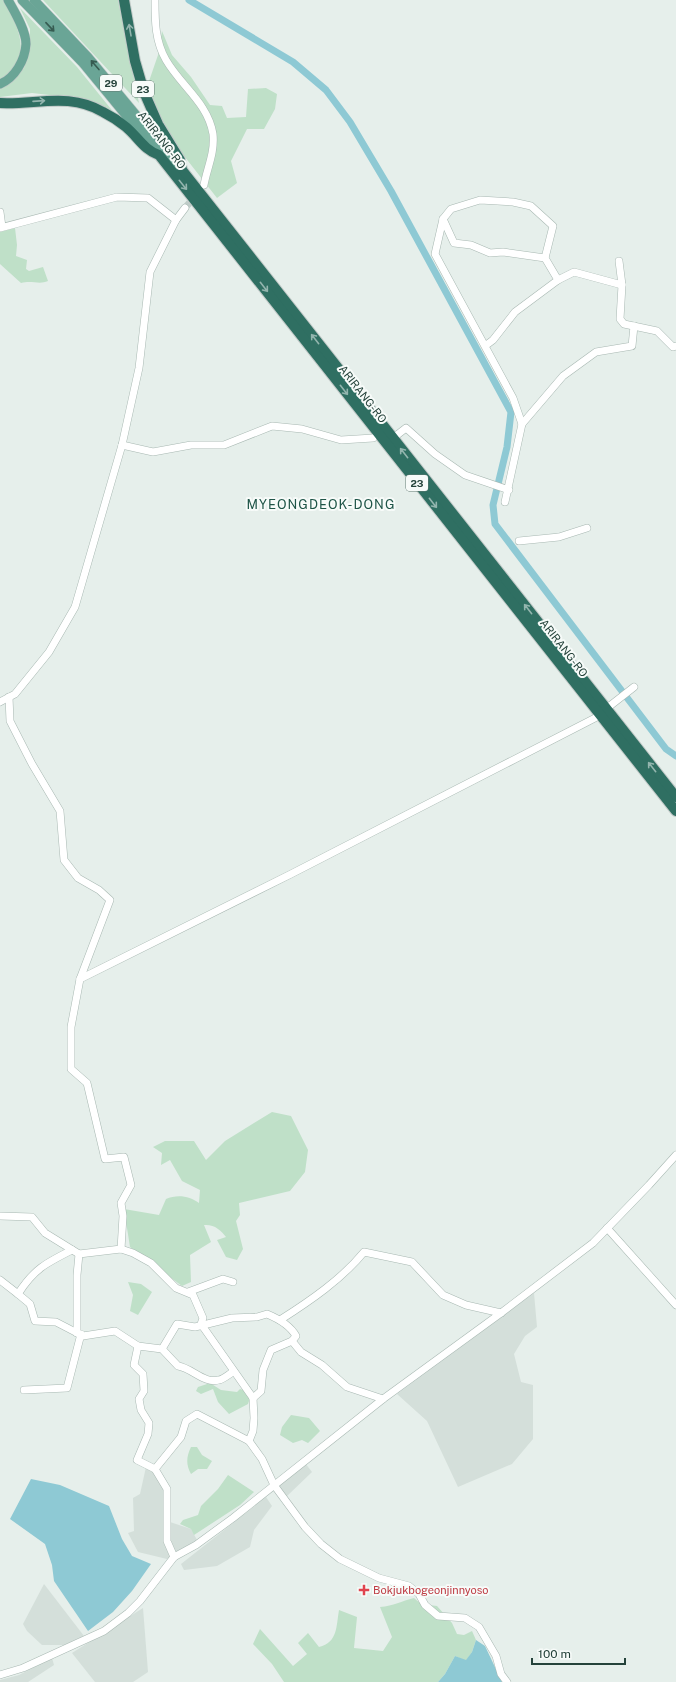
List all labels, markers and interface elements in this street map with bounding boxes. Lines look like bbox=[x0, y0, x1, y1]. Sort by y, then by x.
one-way arrow bbox=[45, 22, 54, 33]
one-way arrow bbox=[126, 24, 134, 37]
one-way arrow bbox=[91, 59, 100, 70]
road number: 29 bbox=[100, 75, 122, 91]
road number: 23 bbox=[132, 81, 154, 97]
one-way arrow bbox=[32, 97, 45, 104]
street label: ARIRANG-RO bbox=[136, 109, 188, 171]
one-way arrow bbox=[178, 180, 187, 191]
one-way arrow bbox=[259, 282, 268, 293]
one-way arrow bbox=[311, 334, 319, 345]
street label: ARIRANG-RO bbox=[337, 363, 389, 425]
one-way arrow bbox=[340, 384, 348, 395]
one-way arrow bbox=[400, 447, 408, 458]
road number: 23 bbox=[406, 475, 428, 491]
district label: MYEONGDEOK-DONG bbox=[247, 497, 395, 512]
one-way arrow bbox=[429, 497, 437, 508]
one-way arrow bbox=[524, 604, 532, 615]
street label: ARIRANG-RO bbox=[538, 617, 590, 679]
one-way arrow bbox=[648, 761, 656, 772]
marker: Bokjukbogeonjinnyoso bbox=[358, 1584, 370, 1596]
place label: Bokjukbogeonjinnyoso bbox=[373, 1584, 489, 1596]
scale bar bbox=[532, 1640, 625, 1666]
text: 100 m bbox=[538, 1647, 571, 1661]

